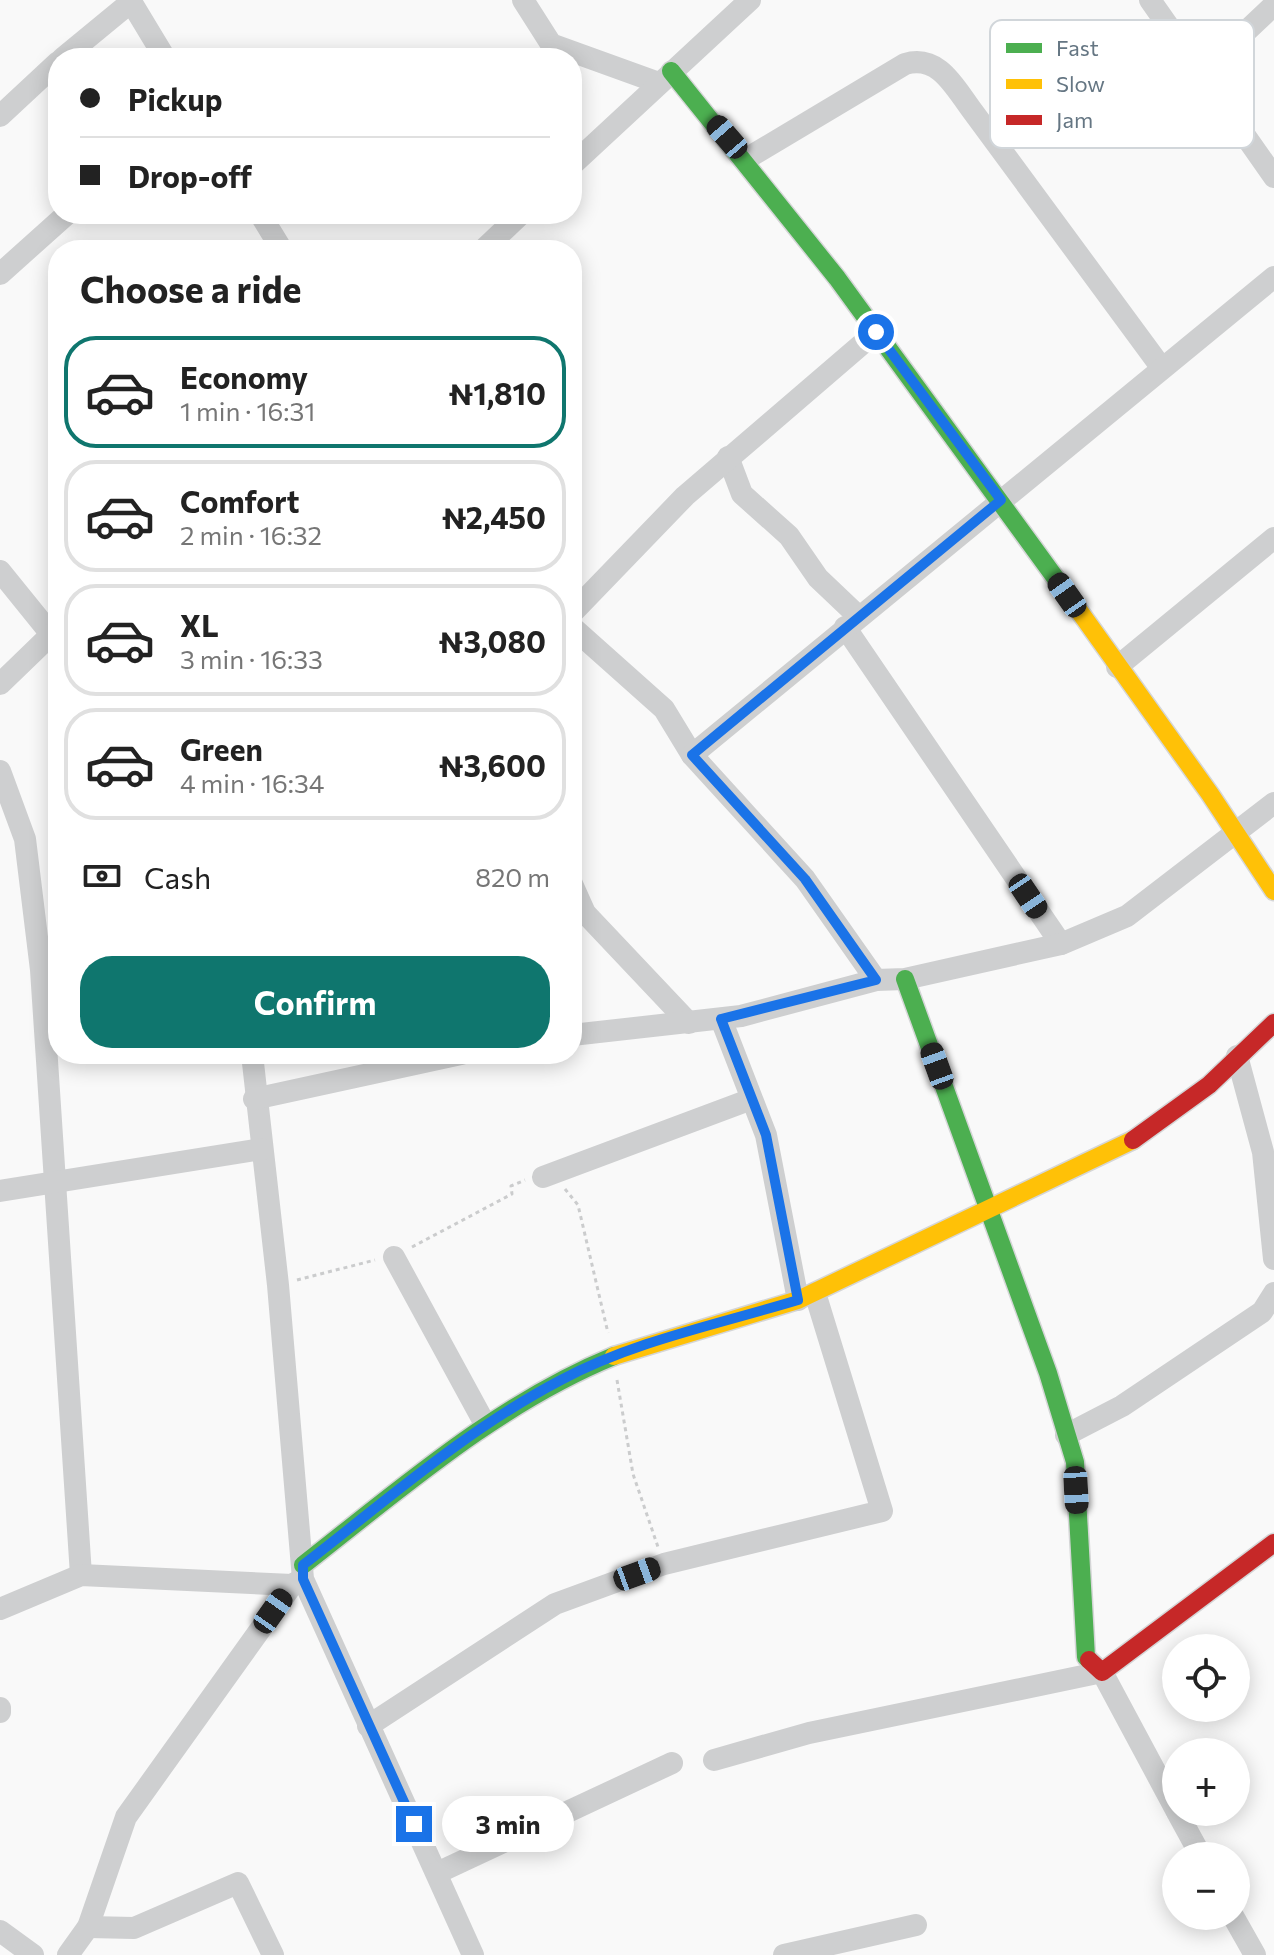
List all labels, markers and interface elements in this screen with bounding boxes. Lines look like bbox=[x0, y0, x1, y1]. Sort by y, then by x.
legend bbox=[990, 20, 1254, 148]
text: Fast bbox=[1056, 34, 1099, 61]
text: Slow bbox=[1056, 70, 1105, 97]
text: Pickup bbox=[128, 80, 222, 117]
text: Jam bbox=[1056, 106, 1093, 133]
car bbox=[702, 111, 752, 163]
text: Drop-off bbox=[128, 157, 252, 194]
text: Choose a ride bbox=[80, 266, 301, 310]
route start bbox=[858, 314, 894, 350]
icon: car bbox=[84, 356, 156, 428]
text: Economy bbox=[180, 358, 308, 395]
text: ₦1,810 bbox=[448, 374, 546, 411]
text: 1 min · 16:31 bbox=[180, 395, 315, 426]
icon: car bbox=[84, 480, 156, 552]
text: Comfort bbox=[180, 482, 299, 519]
text: ₦2,450 bbox=[442, 498, 546, 535]
text: 2 min · 16:32 bbox=[180, 519, 322, 550]
car bbox=[1043, 568, 1091, 622]
icon: car bbox=[84, 604, 156, 676]
text: XL bbox=[180, 606, 219, 643]
text: ₦3,080 bbox=[439, 622, 546, 659]
text: 3 min · 16:33 bbox=[180, 643, 323, 674]
icon: car bbox=[84, 728, 156, 800]
text: Green bbox=[180, 730, 263, 767]
text: ₦3,600 bbox=[439, 746, 546, 783]
text: 4 min · 16:34 bbox=[180, 767, 324, 798]
icon: cash bbox=[80, 854, 124, 898]
text: Cash bbox=[144, 858, 211, 895]
text: 820 m bbox=[475, 861, 550, 892]
car bbox=[1005, 869, 1051, 923]
button: Confirm bbox=[80, 956, 550, 1048]
car bbox=[918, 1039, 956, 1093]
car bbox=[1063, 1465, 1089, 1515]
car bbox=[610, 1555, 664, 1593]
car bbox=[249, 1584, 297, 1638]
map controls bbox=[1162, 1634, 1250, 1930]
button: locate bbox=[1162, 1634, 1250, 1722]
button: + bbox=[1162, 1738, 1250, 1826]
callout: 3 min bbox=[442, 1796, 574, 1852]
route end bbox=[396, 1806, 432, 1842]
text: 3 min bbox=[475, 1808, 541, 1839]
button: − bbox=[1162, 1842, 1250, 1930]

